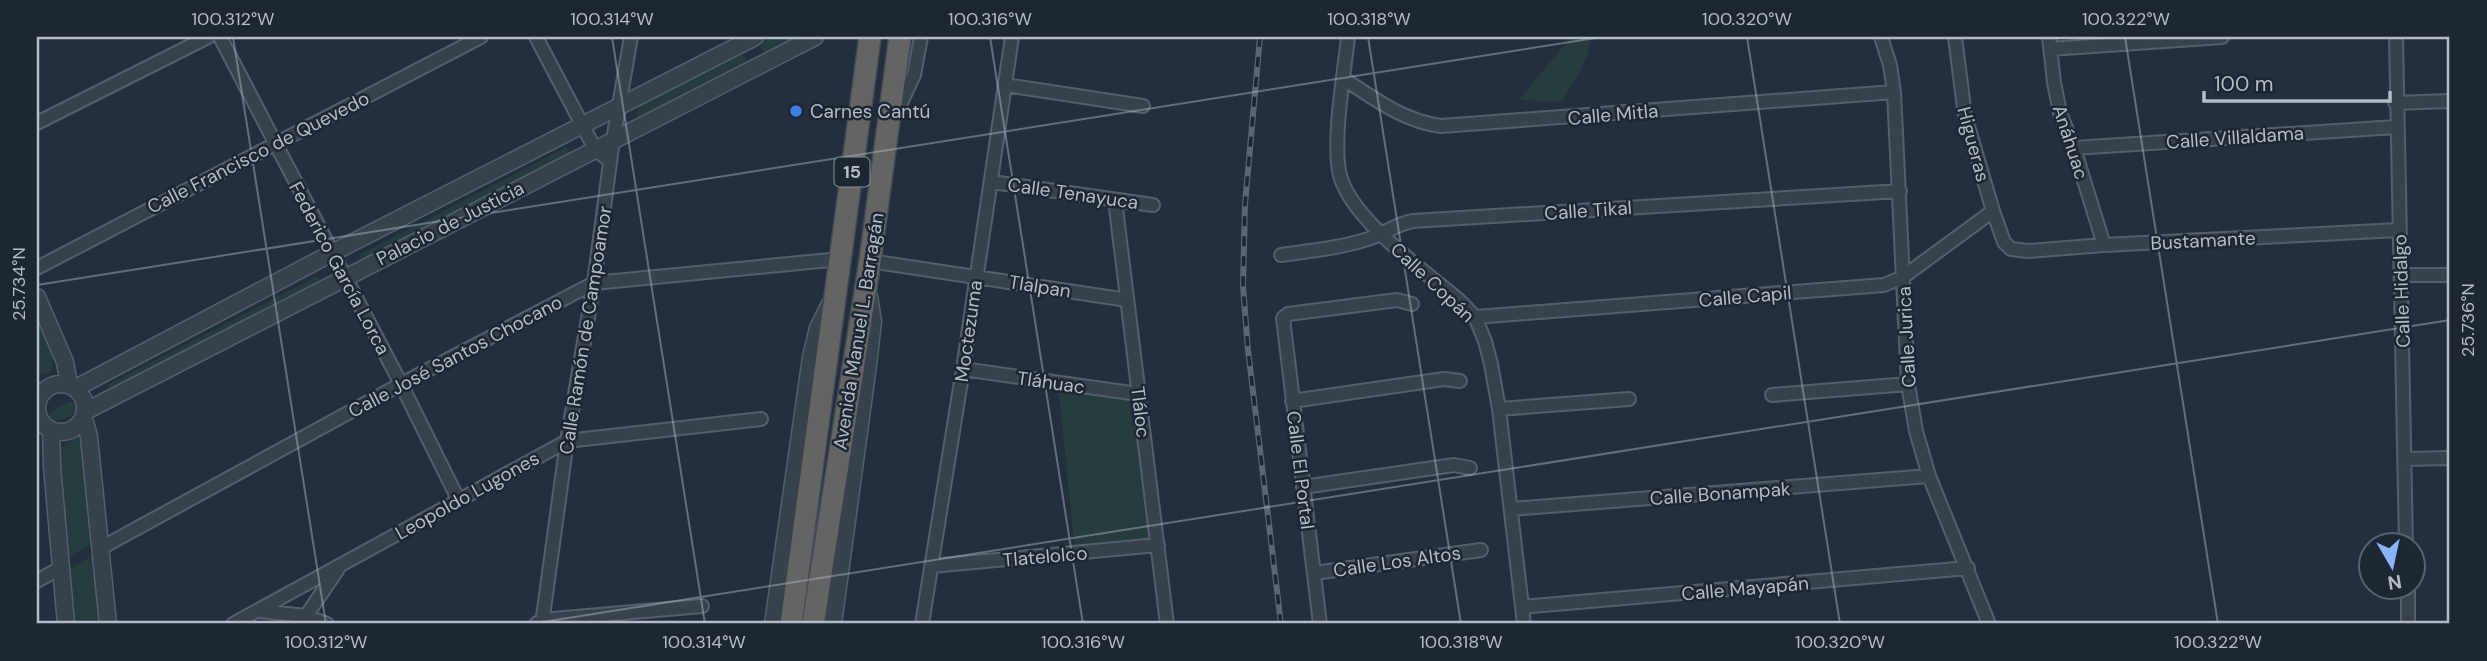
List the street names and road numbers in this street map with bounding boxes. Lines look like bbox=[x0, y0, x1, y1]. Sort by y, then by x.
street label: Calle Francisco de Quevedo bbox=[143, 85, 374, 219]
street label: Calle Mitla bbox=[1567, 98, 1659, 131]
street label: Anáhuac bbox=[2047, 102, 2094, 183]
street label: Higueras bbox=[1952, 104, 1996, 184]
street label: Calle Villaldama bbox=[2165, 120, 2305, 155]
road number: 15 bbox=[834, 158, 870, 187]
street label: Calle Tenayuca bbox=[1006, 172, 1140, 215]
street label: Palacio de Justicia bbox=[372, 175, 528, 271]
street label: Federico García Lorca bbox=[283, 177, 396, 359]
street label: Calle Tikal bbox=[1543, 195, 1633, 226]
street label: Calle Ramón de Campoamor bbox=[554, 204, 617, 456]
street label: Avenida Manuel L. Barragán bbox=[827, 211, 890, 451]
street label: Bustamante bbox=[2150, 225, 2256, 256]
street label: Calle Hidalgo bbox=[2387, 234, 2416, 348]
street label: Calle Copán bbox=[1385, 237, 1480, 328]
street label: Tlalpan bbox=[1007, 269, 1073, 304]
street label: Moctezuma bbox=[949, 278, 988, 384]
street label: Calle Capil bbox=[1698, 280, 1792, 313]
street label: Calle Jurica bbox=[1891, 286, 1922, 388]
street label: Calle José Santos Chocano bbox=[344, 289, 567, 424]
street label: Tláhuac bbox=[1015, 365, 1086, 400]
street label: Tláloc bbox=[1125, 385, 1156, 439]
street label: Calle El Portal bbox=[1281, 409, 1320, 531]
street label: Leopoldo Lugones bbox=[391, 445, 544, 545]
street label: Calle Bonampak bbox=[1649, 476, 1792, 511]
street label: Tlatelolco bbox=[1002, 540, 1088, 573]
street label: Calle Los Altos bbox=[1332, 540, 1462, 583]
street label: Calle Mayapán bbox=[1680, 570, 1810, 607]

